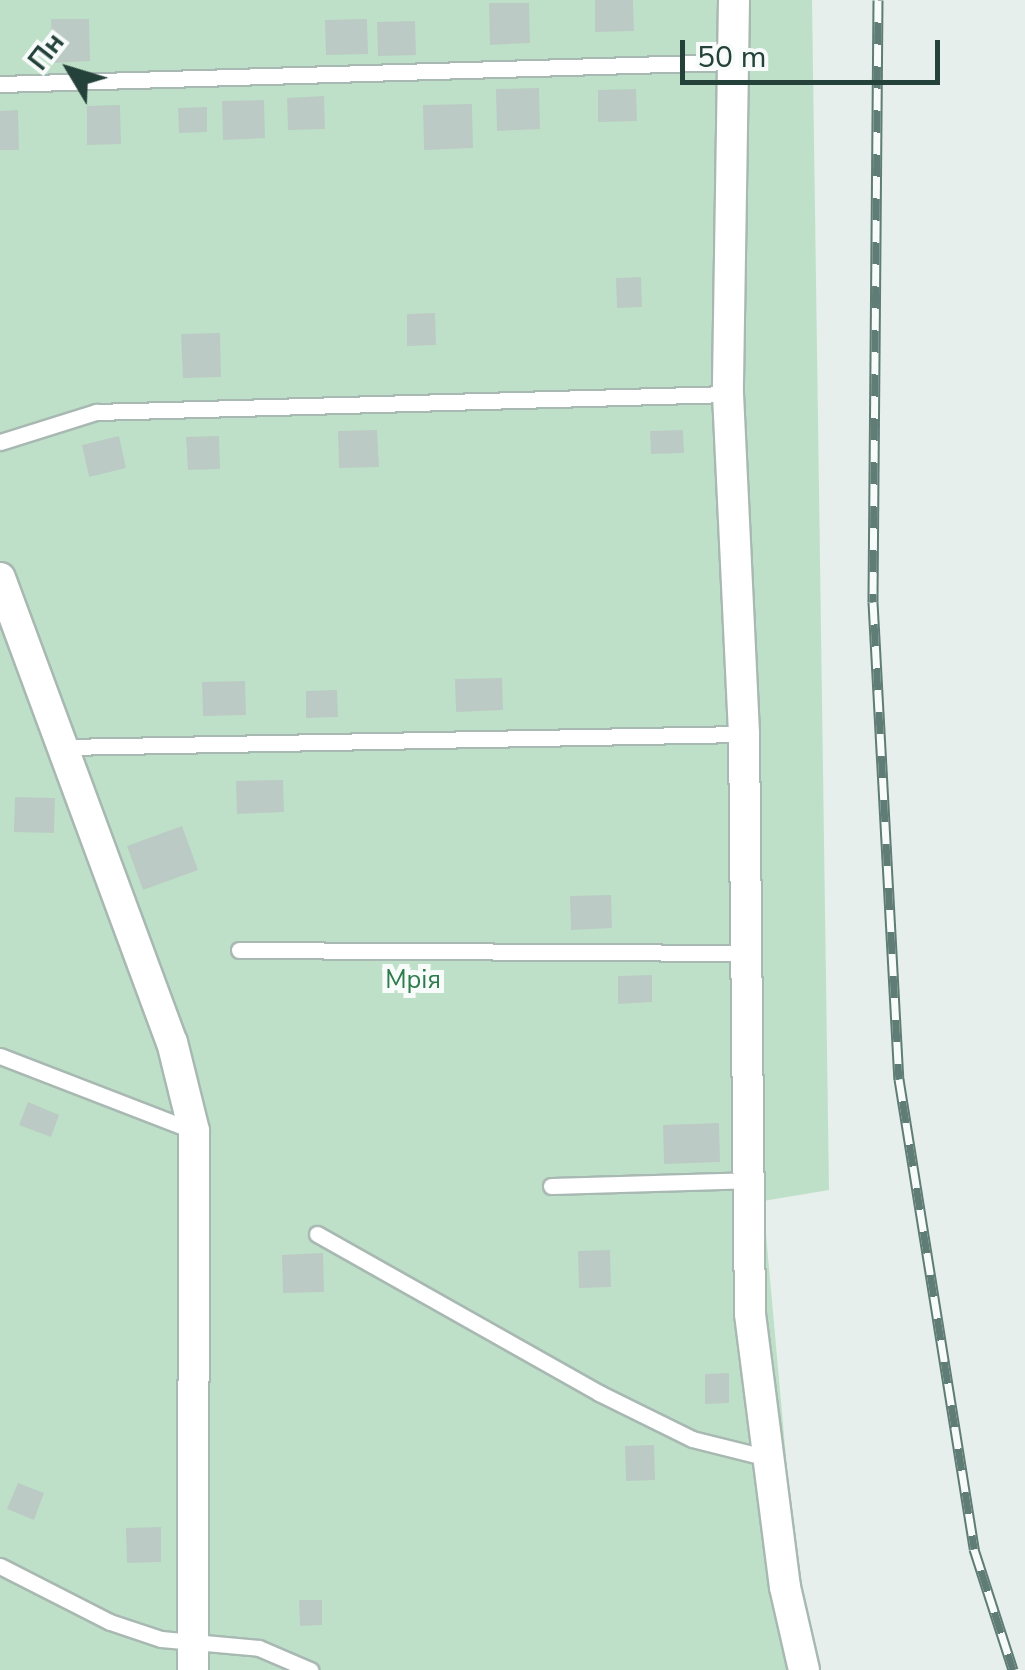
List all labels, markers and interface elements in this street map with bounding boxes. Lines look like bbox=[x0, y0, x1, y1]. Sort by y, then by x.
north arrow bbox=[20, 20, 120, 120]
scale bar bbox=[685, 20, 945, 82]
text: Пн bbox=[20, 25, 73, 78]
text: 50 m bbox=[697, 37, 766, 78]
park label: Мрія bbox=[385, 965, 441, 995]

